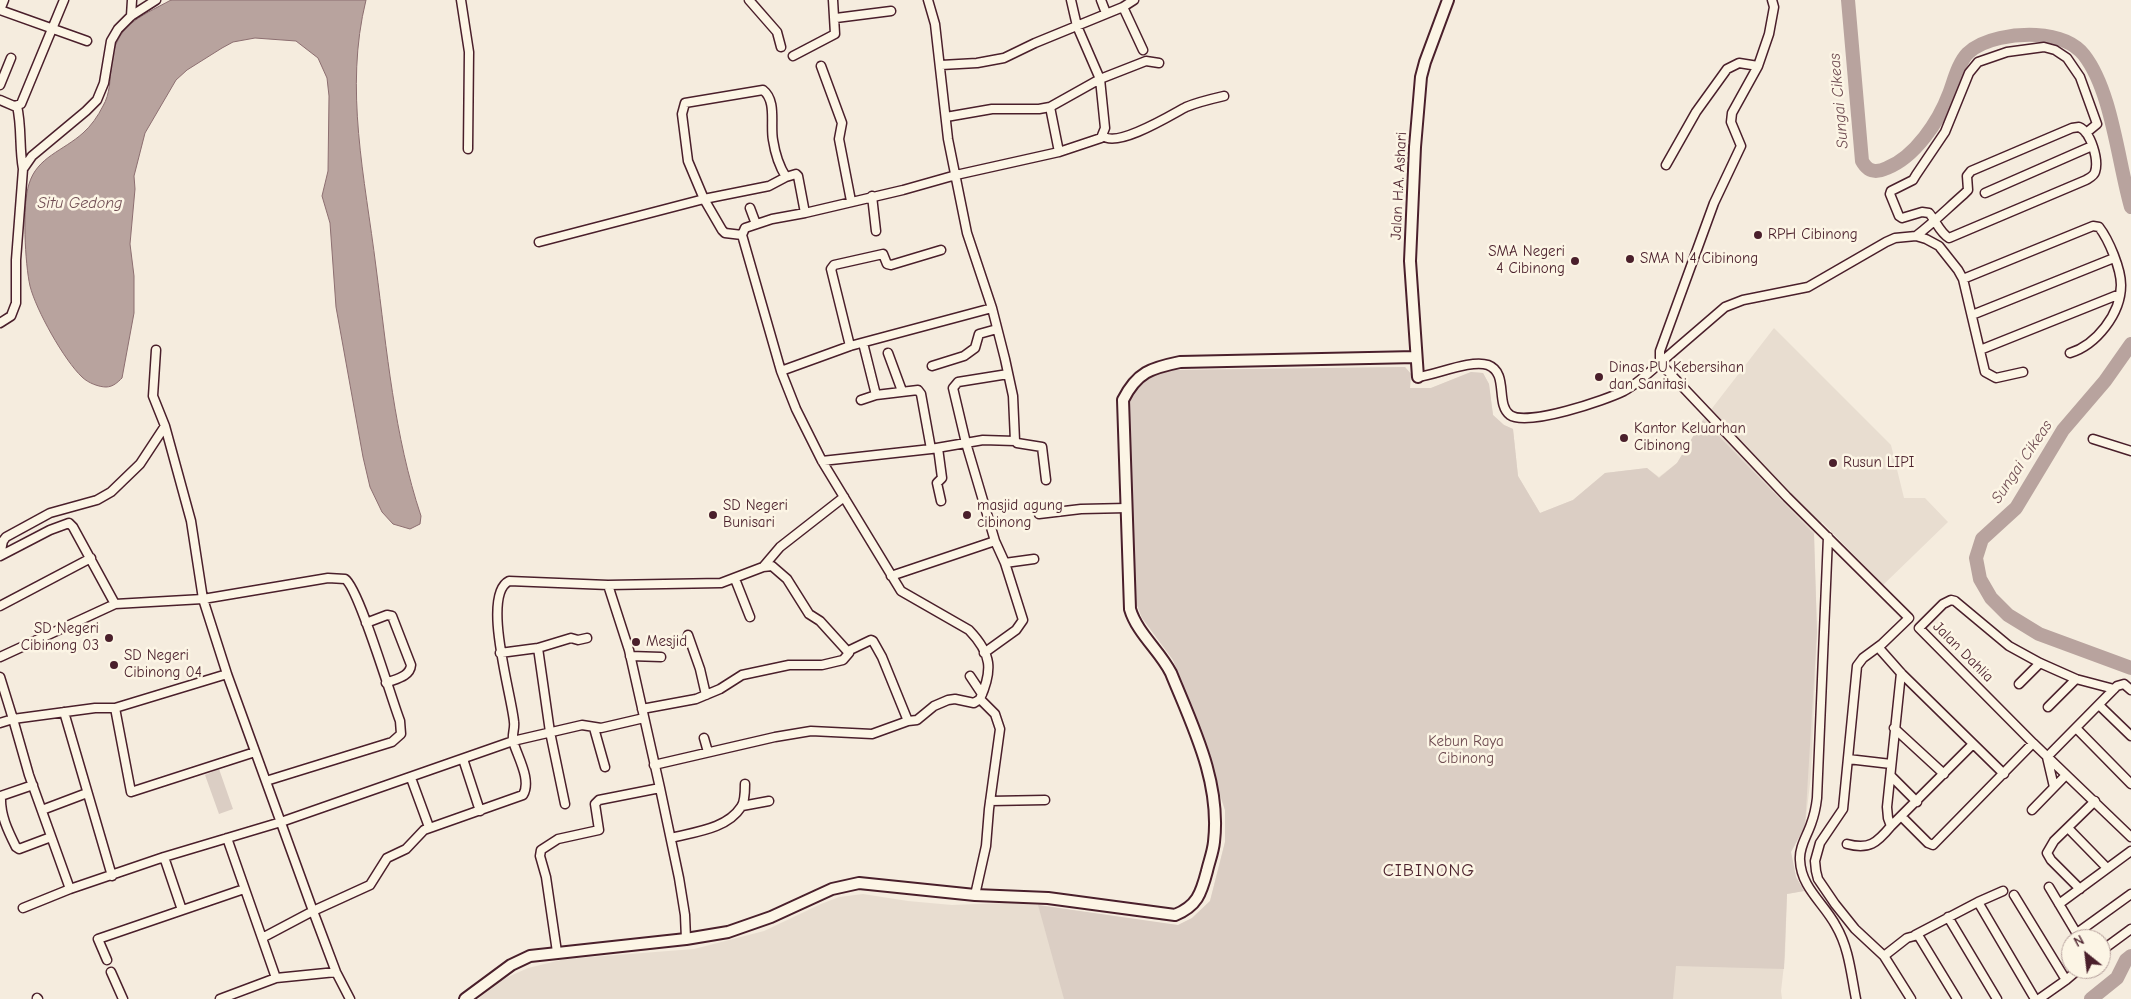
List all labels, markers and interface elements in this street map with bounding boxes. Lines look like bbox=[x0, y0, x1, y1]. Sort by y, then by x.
water label: Sungai Cikeas bbox=[1825, 52, 1853, 150]
street label: Jalan H.A. Ashari bbox=[1387, 132, 1411, 240]
water label: Situ Gedong bbox=[38, 193, 122, 213]
place label: RPH Cibinong bbox=[1768, 226, 1858, 244]
marker: RPH Cibinong bbox=[1752, 229, 1764, 241]
place label: SMA Negeri 4 Cibinong bbox=[1488, 243, 1565, 278]
place label: SMA N 4 Cibinong bbox=[1640, 250, 1758, 268]
marker: SMA N 4 Cibinong bbox=[1624, 253, 1636, 265]
marker: SMA Negeri 4 Cibinong bbox=[1569, 255, 1581, 267]
place label: Dinas PU Kebersihan dan Sanitasi bbox=[1609, 359, 1744, 394]
marker: Dinas PU Kebersihan dan Sanitasi bbox=[1593, 371, 1605, 383]
water label: Sungai Cikeas bbox=[1987, 417, 2057, 507]
place label: Kantor Keluarhan Cibinong bbox=[1634, 420, 1746, 455]
marker: Kantor Keluarhan Cibinong bbox=[1618, 432, 1630, 444]
place label: Rusun LIPI bbox=[1843, 454, 1914, 472]
marker: Rusun LIPI bbox=[1827, 457, 1839, 469]
place label: SD Negeri Bunisari bbox=[723, 497, 788, 532]
place label: masjid agung cibinong bbox=[977, 497, 1063, 532]
marker: SD Negeri Bunisari bbox=[707, 509, 719, 521]
marker: masjid agung cibinong bbox=[961, 509, 973, 521]
street label: Jalan Dahlia bbox=[1929, 618, 1997, 686]
place label: SD Negeri Cibinong 03 bbox=[21, 620, 99, 655]
marker: SD Negeri Cibinong 03 bbox=[103, 632, 115, 644]
place label: Mesjid bbox=[646, 633, 687, 651]
marker: Mesjid bbox=[630, 636, 642, 648]
place label: SD Negeri Cibinong 04 bbox=[124, 647, 202, 682]
marker: SD Negeri Cibinong 04 bbox=[108, 659, 120, 671]
park label: Kebun Raya Cibinong bbox=[1428, 733, 1504, 768]
district label: CIBINONG bbox=[1382, 860, 1476, 882]
north arrow bbox=[2061, 929, 2111, 979]
text: N bbox=[2071, 932, 2087, 951]

